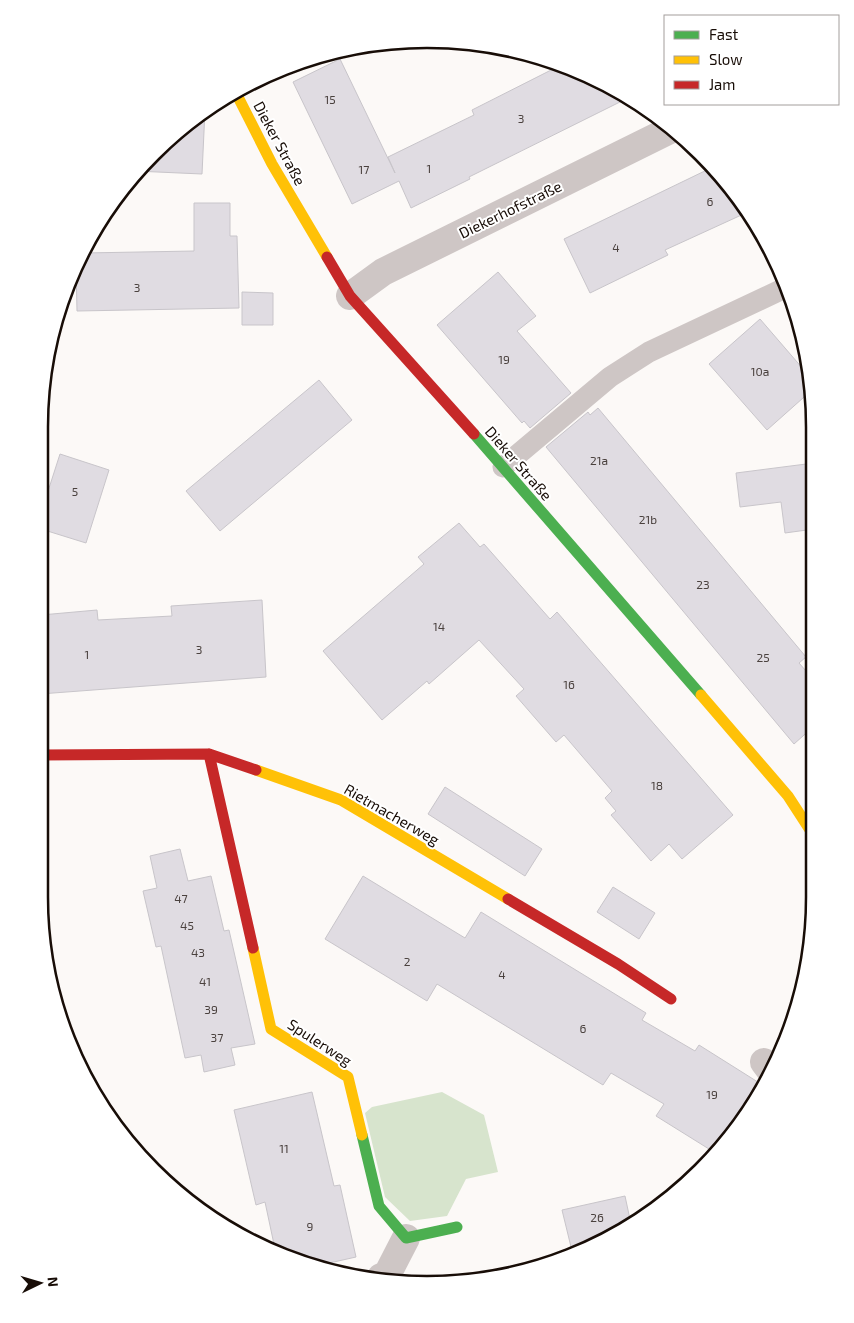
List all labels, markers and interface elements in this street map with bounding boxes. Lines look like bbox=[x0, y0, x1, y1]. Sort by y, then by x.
legend bbox=[664, 15, 839, 105]
text: Fast bbox=[709, 25, 739, 43]
text: Slow bbox=[709, 50, 743, 68]
text: Jam bbox=[709, 75, 735, 93]
house number: 15 bbox=[324, 92, 336, 106]
street label: Dieker Straße bbox=[250, 98, 310, 188]
house number: 3 bbox=[518, 111, 524, 125]
house number: 1 bbox=[427, 161, 431, 175]
house number: 17 bbox=[359, 162, 369, 176]
street label: Diekerhofstraße bbox=[456, 176, 564, 242]
house number: 6 bbox=[707, 194, 714, 208]
house number: 4 bbox=[612, 240, 620, 254]
house number: 3 bbox=[134, 280, 140, 294]
house number: 19 bbox=[498, 352, 510, 366]
house number: 10a bbox=[751, 364, 769, 378]
street label: Dieker Straße bbox=[482, 422, 556, 504]
house number: 21a bbox=[590, 453, 608, 467]
house number: 5 bbox=[72, 484, 78, 498]
house number: 21b bbox=[639, 512, 657, 526]
house number: 23 bbox=[696, 577, 710, 591]
house number: 14 bbox=[433, 619, 445, 633]
house number: 3 bbox=[196, 642, 202, 656]
house number: 1 bbox=[85, 647, 89, 661]
house number: 25 bbox=[756, 650, 770, 664]
house number: 16 bbox=[563, 677, 575, 691]
house number: 18 bbox=[651, 778, 663, 792]
street label: Rietmacherweg bbox=[341, 779, 443, 849]
house number: 47 bbox=[174, 891, 188, 905]
house number: 45 bbox=[180, 918, 194, 932]
house number: 43 bbox=[191, 945, 205, 959]
house number: 2 bbox=[404, 954, 411, 968]
house number: 4 bbox=[498, 967, 506, 981]
house number: 41 bbox=[199, 974, 211, 988]
house number: 39 bbox=[204, 1002, 218, 1016]
street label: Spulerweg bbox=[285, 1015, 356, 1070]
house number: 6 bbox=[580, 1021, 587, 1035]
house number: 37 bbox=[211, 1030, 223, 1044]
house number: 19 bbox=[706, 1087, 718, 1101]
house number: 11 bbox=[279, 1141, 289, 1155]
house number: 26 bbox=[590, 1210, 604, 1224]
house number: 9 bbox=[307, 1219, 314, 1233]
north arrow bbox=[15, 1258, 65, 1308]
text: N bbox=[45, 1276, 62, 1288]

